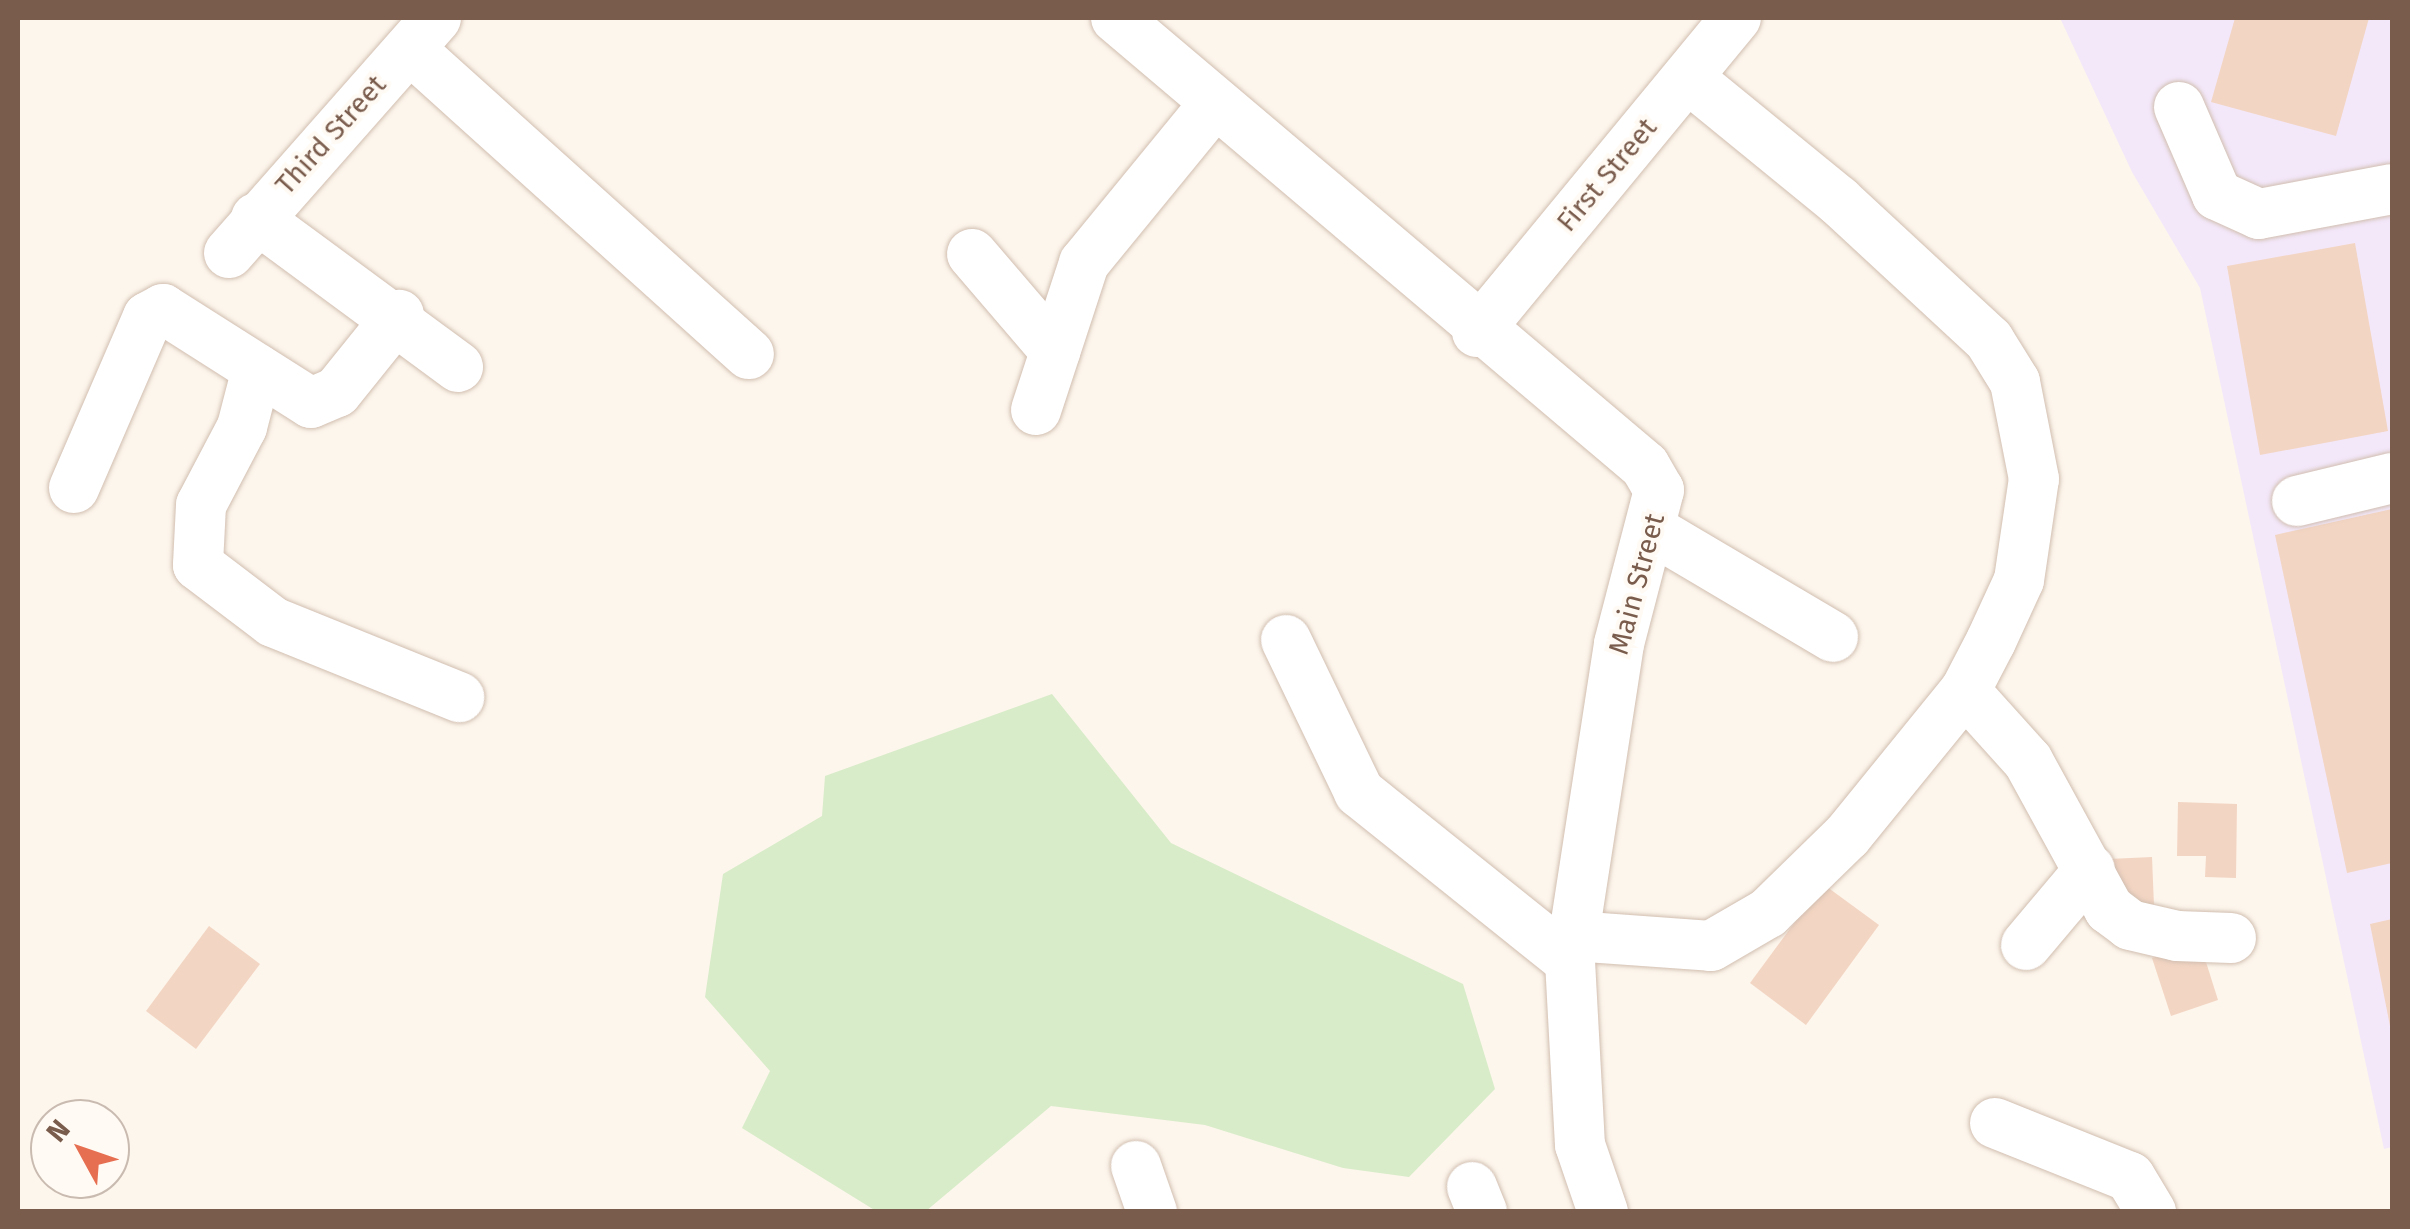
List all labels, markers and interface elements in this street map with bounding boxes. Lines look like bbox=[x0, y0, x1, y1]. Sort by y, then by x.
street label: Third Street bbox=[269, 68, 393, 202]
street label: First Street bbox=[1550, 111, 1664, 239]
street label: Main Street bbox=[1602, 510, 1672, 658]
north arrow bbox=[30, 1099, 130, 1199]
text: N bbox=[40, 1113, 77, 1148]

